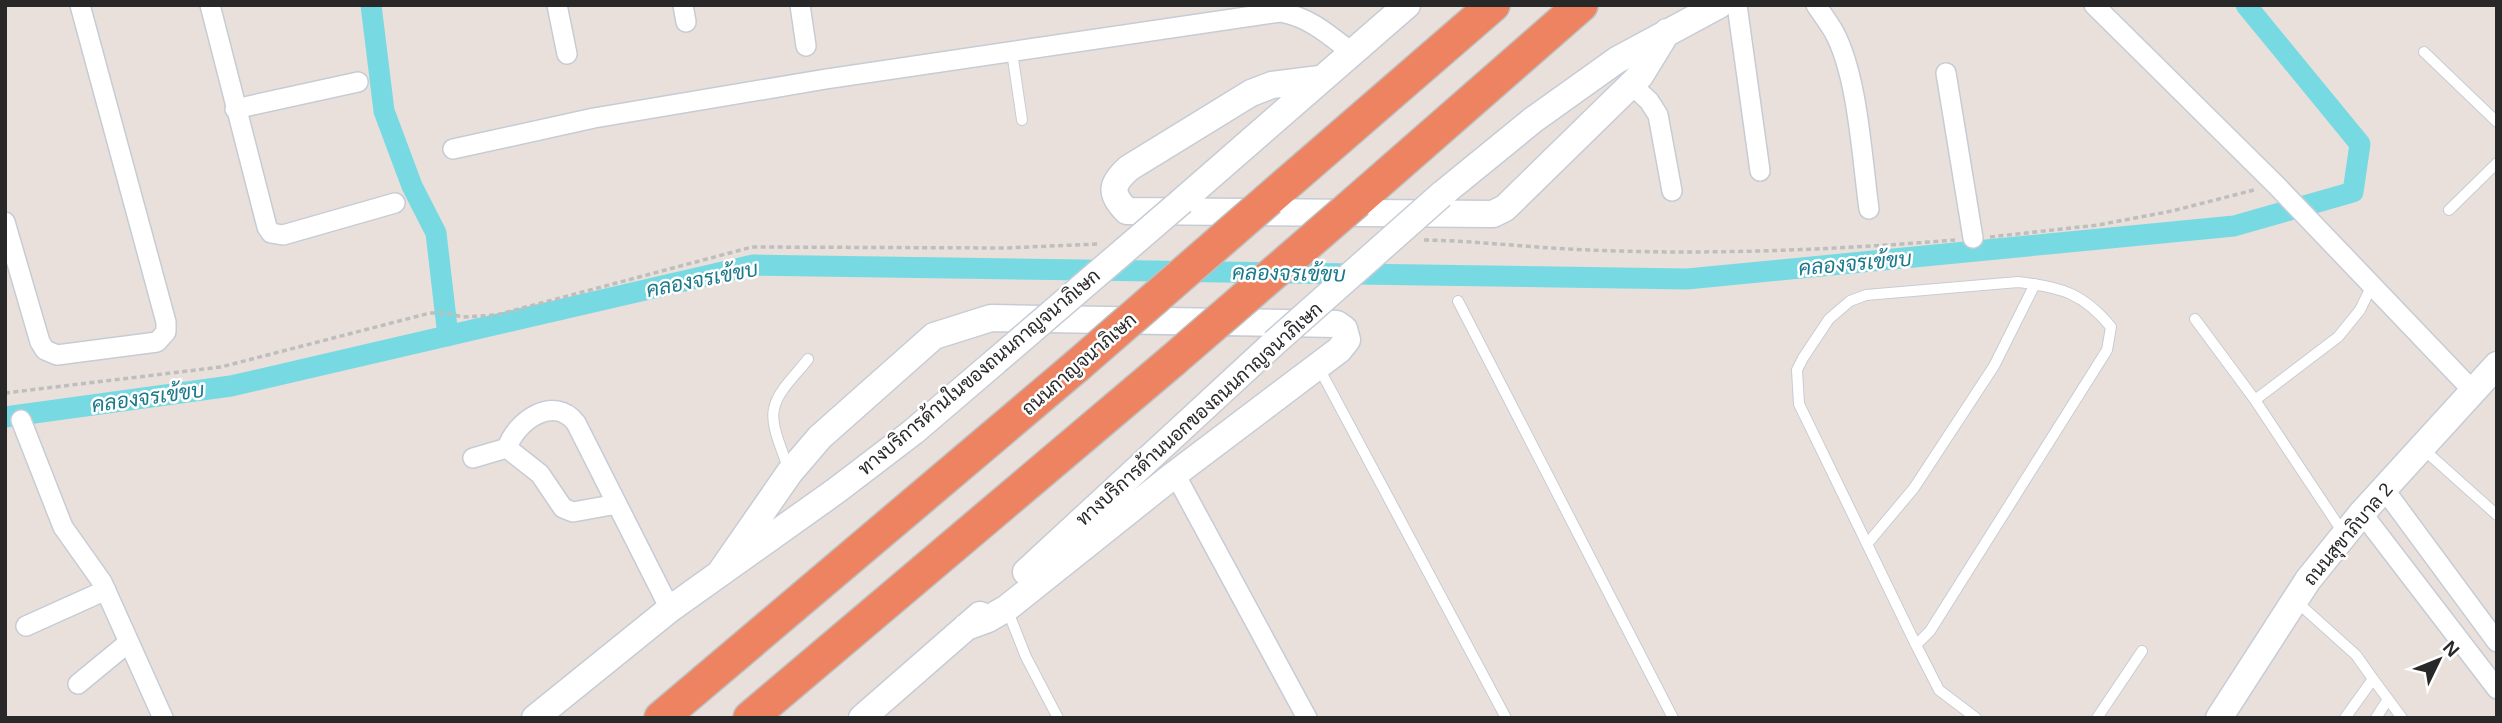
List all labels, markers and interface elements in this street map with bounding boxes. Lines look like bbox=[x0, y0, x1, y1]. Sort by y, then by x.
water label: คลองจรเข้ขบ bbox=[1797, 246, 1913, 279]
water label: คลองจรเข้ขบ bbox=[644, 256, 760, 301]
water label: คลองจรเข้ขบ bbox=[1232, 260, 1346, 285]
street label: ทางบริการด้านในของถนนกาญจนาภิเษก bbox=[853, 263, 1105, 480]
street label: ทางบริการด้านนอกของถนนกาญจนาภิเษก bbox=[1071, 297, 1327, 531]
street label: ถนนกาญจนาภิเษก bbox=[1018, 309, 1141, 420]
water label: คลองจรเข้ขบ bbox=[90, 377, 206, 416]
street label: ถนนสุขาภิบาล 2 bbox=[2299, 479, 2398, 591]
north arrow bbox=[2404, 625, 2474, 695]
text: N bbox=[2439, 637, 2463, 661]

